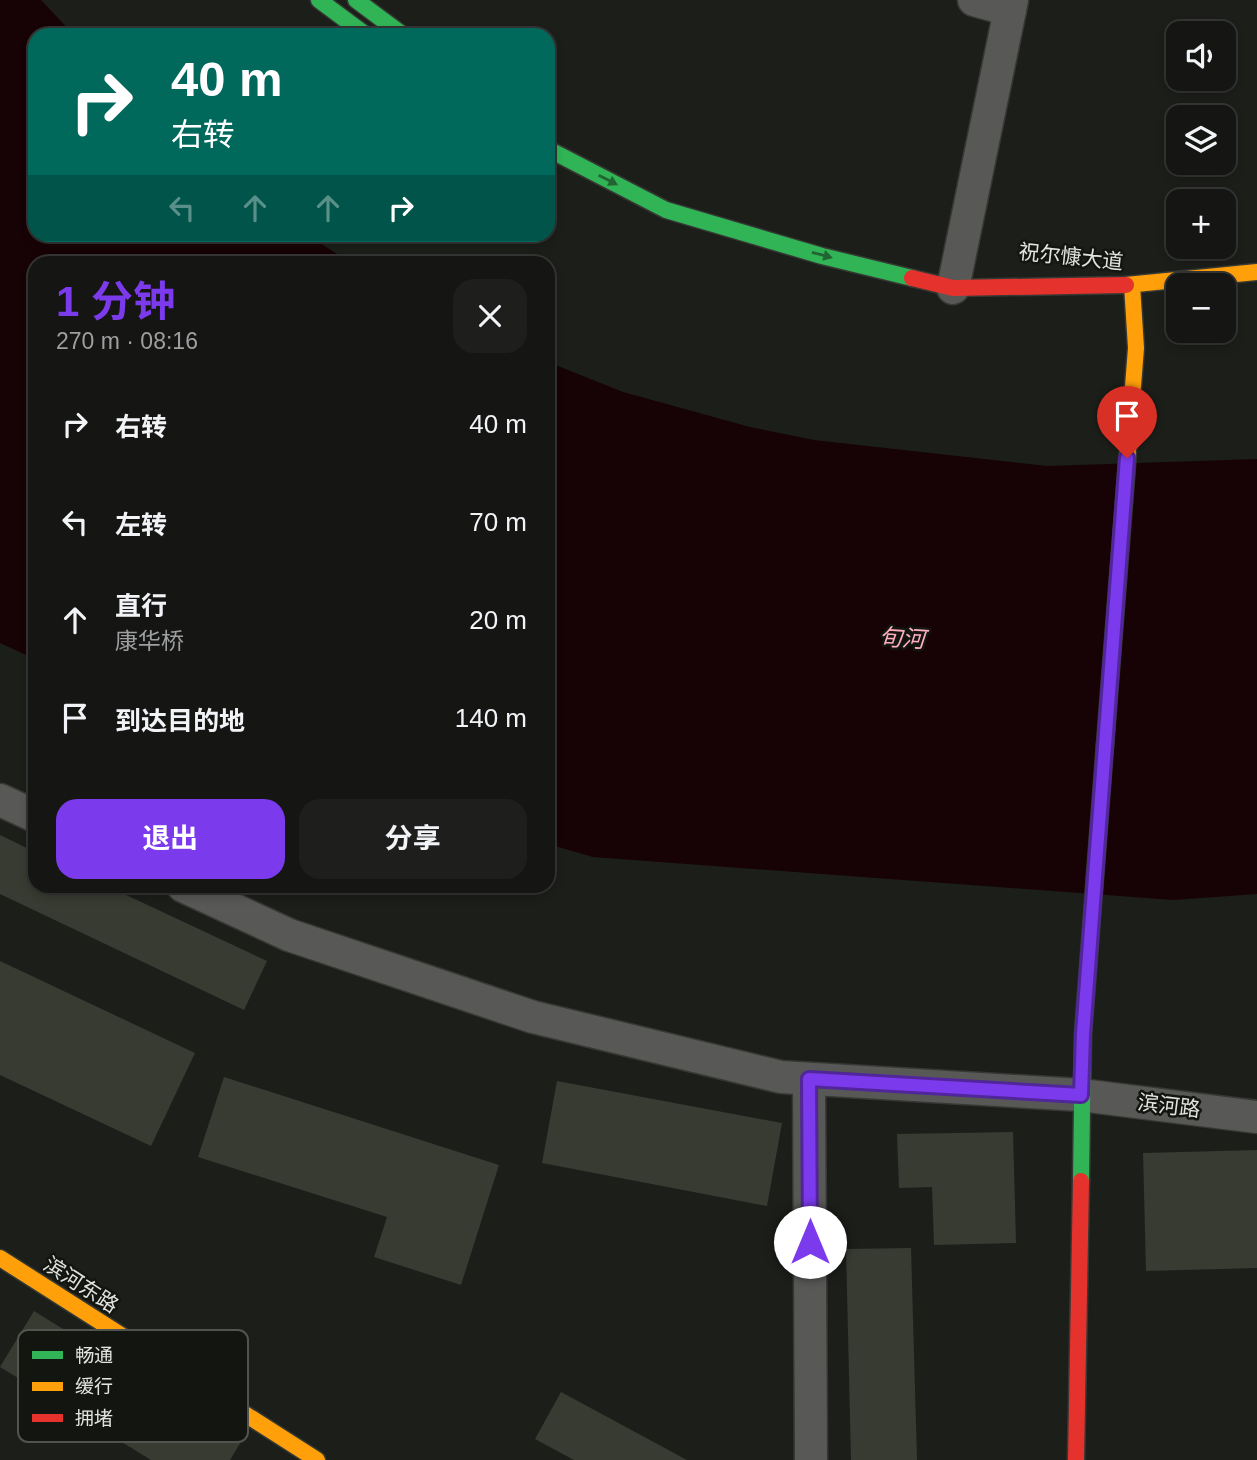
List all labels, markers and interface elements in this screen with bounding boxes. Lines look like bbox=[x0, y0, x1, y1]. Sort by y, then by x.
map controls bbox=[1166, 21, 1236, 343]
button: sound bbox=[1166, 21, 1236, 91]
text: 40 m bbox=[171, 52, 283, 106]
icon: right bbox=[56, 56, 147, 147]
button: layers bbox=[1166, 105, 1236, 175]
text: 右转 bbox=[171, 117, 235, 153]
one-way arrow bbox=[599, 174, 618, 186]
icon: left bbox=[163, 189, 201, 227]
icon: ahead bbox=[236, 189, 274, 227]
icon: ahead bbox=[309, 189, 347, 227]
icon: right bbox=[382, 189, 420, 227]
button: + bbox=[1166, 189, 1236, 259]
street label: 祝尔慷大道 bbox=[1018, 240, 1124, 273]
one-way arrow bbox=[812, 251, 833, 261]
button: − bbox=[1166, 273, 1236, 343]
text: 1 分钟 bbox=[56, 278, 175, 325]
button: close bbox=[453, 279, 527, 353]
text: 270 m · 08:16 bbox=[56, 328, 198, 354]
pin bbox=[1097, 386, 1157, 458]
icon: arrive bbox=[1108, 397, 1146, 435]
icon: right bbox=[56, 405, 94, 443]
text: 40 m bbox=[469, 409, 527, 439]
text: 右转 bbox=[115, 412, 167, 442]
icon: left bbox=[56, 503, 94, 541]
text: 70 m bbox=[469, 507, 527, 537]
text: 左转 bbox=[115, 510, 167, 540]
text: 直行 bbox=[115, 591, 167, 621]
icon: ahead bbox=[56, 601, 94, 639]
text: 20 m bbox=[469, 605, 527, 635]
water label: 旬河 bbox=[878, 623, 930, 653]
text: 康华桥 bbox=[115, 628, 184, 654]
icon: arrive bbox=[56, 699, 94, 737]
text: 140 m bbox=[455, 703, 527, 733]
text: 到达目的地 bbox=[115, 706, 245, 736]
button: 退出 bbox=[56, 799, 285, 879]
button: 分享 bbox=[299, 799, 527, 879]
street label: 滨河路 bbox=[1136, 1090, 1202, 1121]
position arrow bbox=[773, 1205, 847, 1279]
street label: 滨河东路 bbox=[40, 1252, 123, 1317]
legend bbox=[18, 1330, 248, 1442]
text: 畅通 bbox=[75, 1345, 113, 1366]
text: 缓行 bbox=[75, 1376, 113, 1397]
text: 拥堵 bbox=[75, 1408, 113, 1429]

